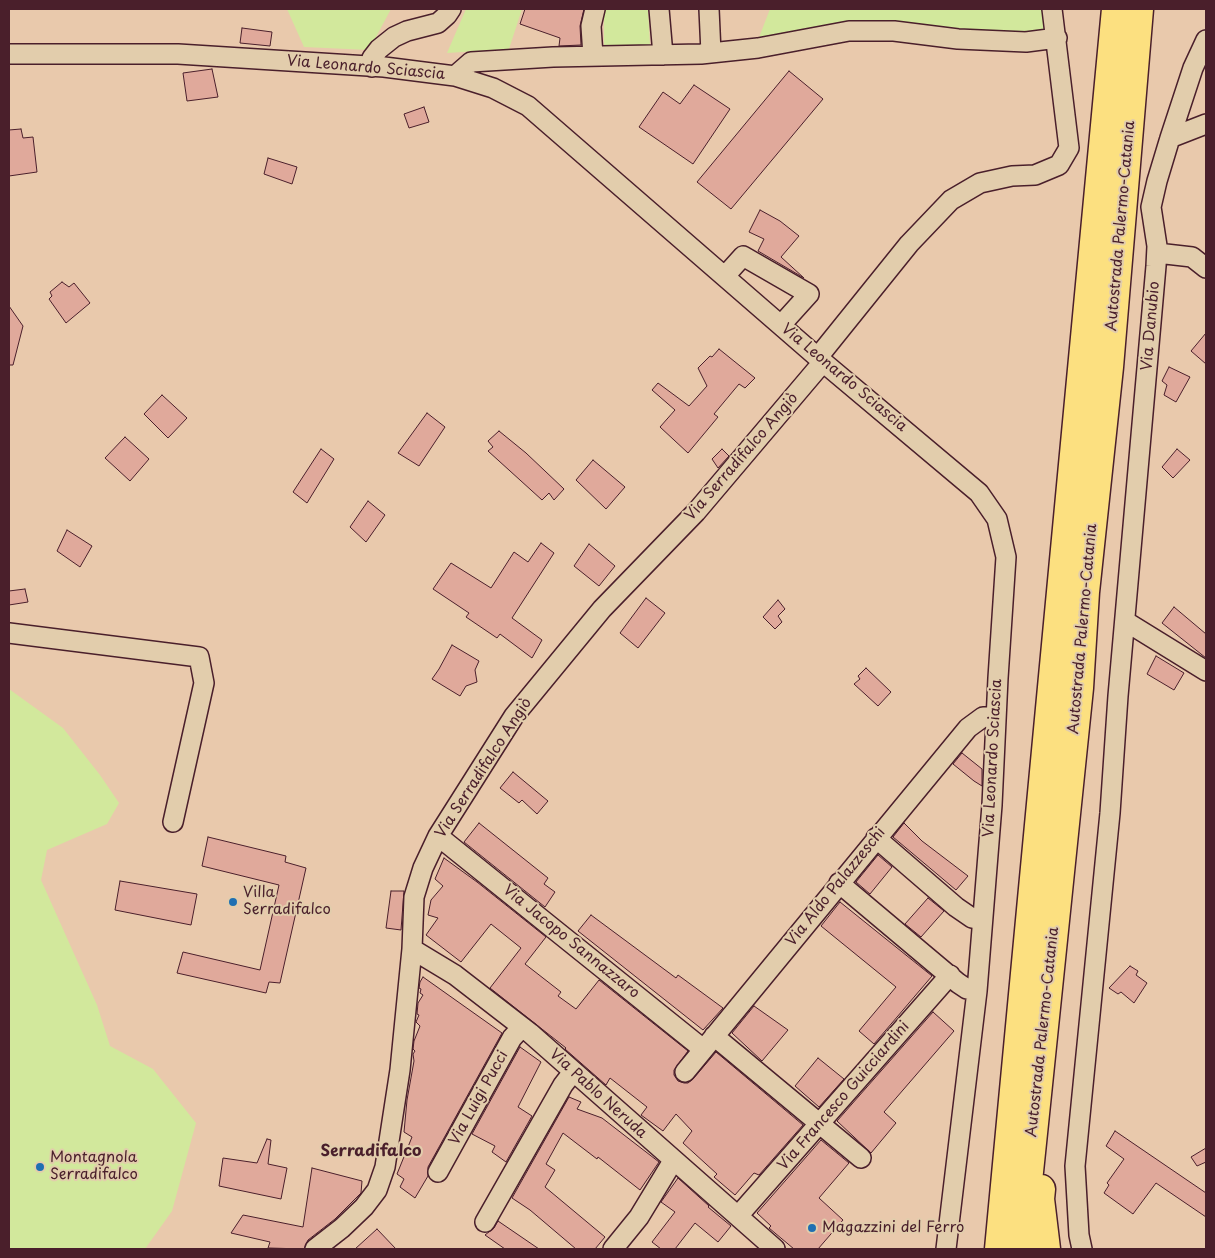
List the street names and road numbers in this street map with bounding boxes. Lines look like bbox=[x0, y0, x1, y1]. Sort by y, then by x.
street label: Via Leonardo Sciascia bbox=[286, 52, 446, 84]
street label: Autostrada Palermo-Catania bbox=[1103, 120, 1139, 332]
street label: Via Danubio bbox=[1138, 281, 1164, 371]
street label: Via Leonardo Sciascia bbox=[777, 320, 911, 436]
street label: Via Serradifalco Angiò bbox=[682, 390, 802, 524]
street label: Autostrada Palermo-Catania bbox=[1065, 523, 1101, 735]
street label: Via Leonardo Sciascia bbox=[980, 678, 1006, 838]
street label: Via Serradifalco Angiò bbox=[432, 695, 536, 841]
street label: Via Aldo Palazzeschi bbox=[783, 824, 889, 950]
street label: Via Jacopo Sannazzaro bbox=[499, 881, 643, 1003]
street label: Autostrada Palermo-Catania bbox=[1023, 926, 1063, 1138]
street label: Via Francesco Guicciardini bbox=[774, 1018, 914, 1174]
street label: Via Pablo Neruda bbox=[546, 1046, 650, 1142]
street label: Via Luigi Pucci bbox=[446, 1048, 512, 1148]

